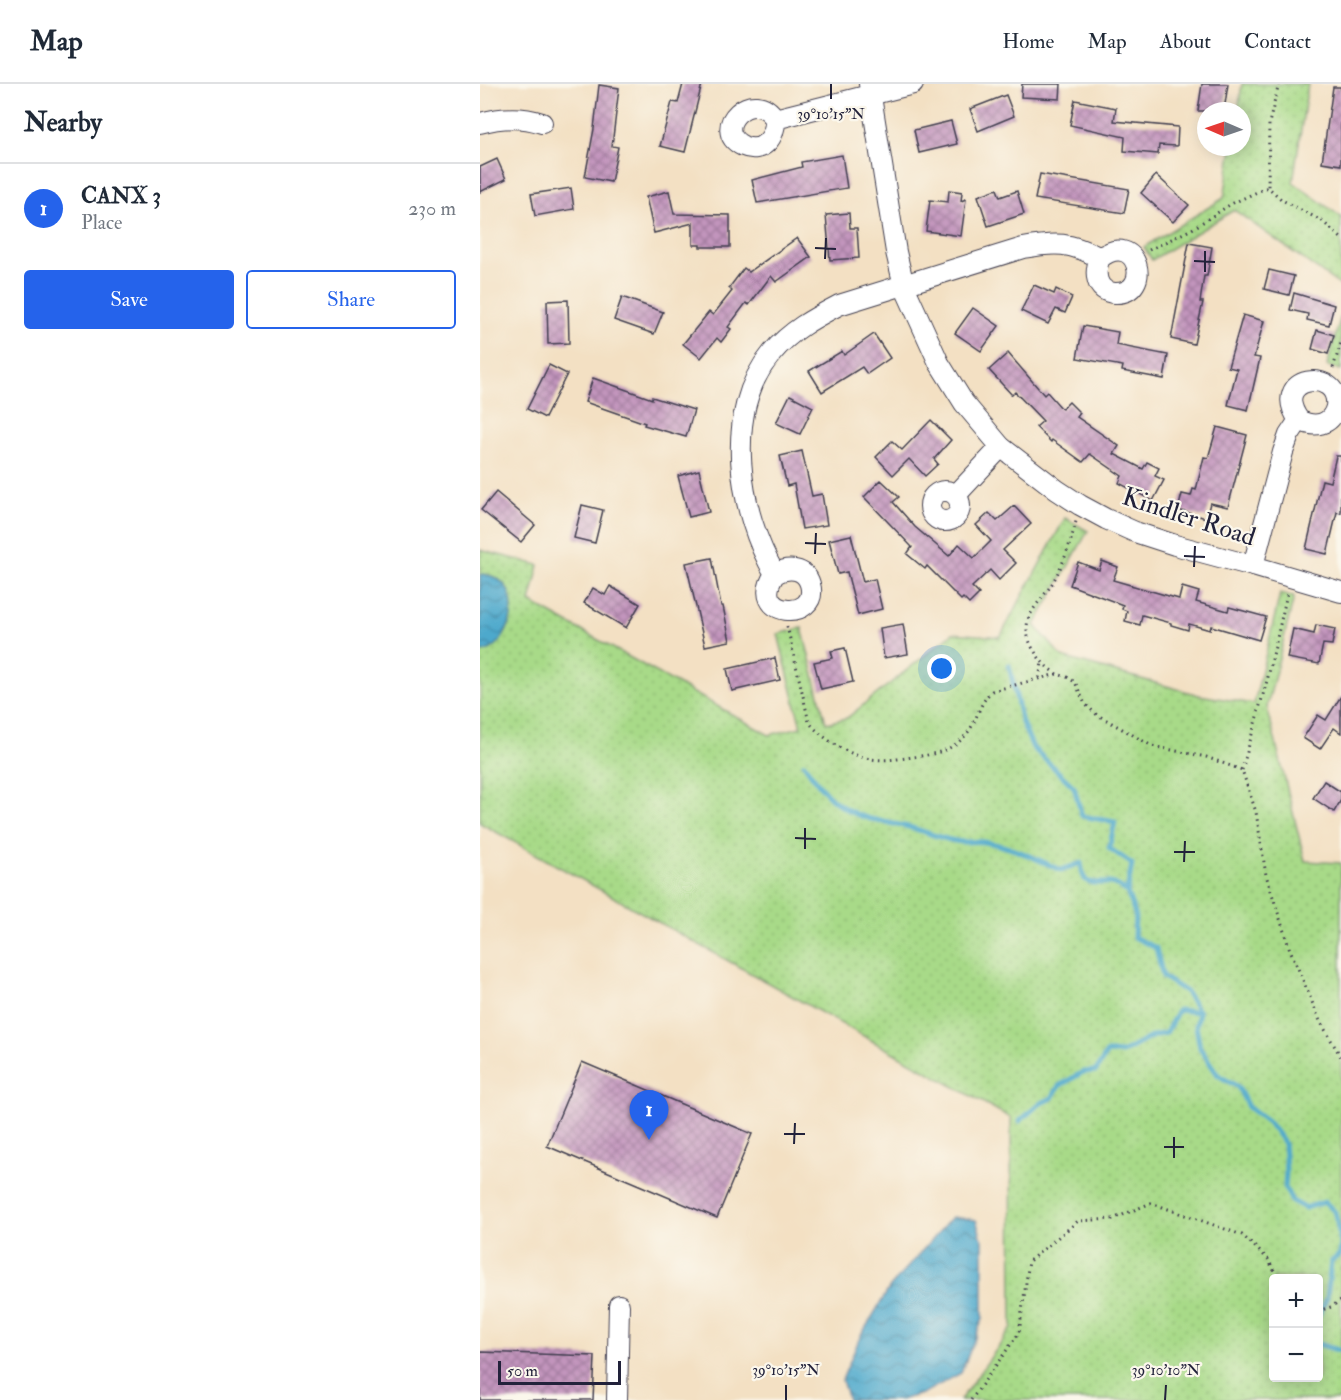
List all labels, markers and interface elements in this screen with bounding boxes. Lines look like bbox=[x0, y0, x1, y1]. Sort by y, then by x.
text: Map bbox=[30, 24, 83, 59]
text: Home bbox=[1002, 28, 1054, 55]
text: Map bbox=[1087, 28, 1127, 55]
text: About bbox=[1160, 28, 1211, 55]
text: Contact bbox=[1244, 28, 1311, 55]
north arrow bbox=[1197, 102, 1251, 156]
text: 39°10'15"N bbox=[797, 105, 865, 124]
text: Nearby bbox=[24, 107, 102, 139]
text: CANX 3 bbox=[81, 182, 161, 210]
text: 1 bbox=[40, 196, 47, 221]
text: 230 m bbox=[408, 196, 456, 221]
text: Place bbox=[81, 210, 122, 235]
button: Save bbox=[24, 270, 234, 329]
button: Share bbox=[246, 270, 456, 329]
street label: Kindler Road bbox=[1118, 480, 1260, 554]
your location bbox=[927, 654, 956, 683]
pin: 1 bbox=[630, 1090, 668, 1140]
map controls bbox=[1269, 1274, 1323, 1382]
button: + bbox=[1269, 1274, 1323, 1328]
button: − bbox=[1269, 1328, 1323, 1382]
scale bar bbox=[498, 1358, 621, 1386]
text: 50 m bbox=[507, 1361, 538, 1381]
text: 39°10'15"N bbox=[752, 1361, 820, 1380]
text: 39°10'10"N bbox=[1132, 1361, 1201, 1380]

